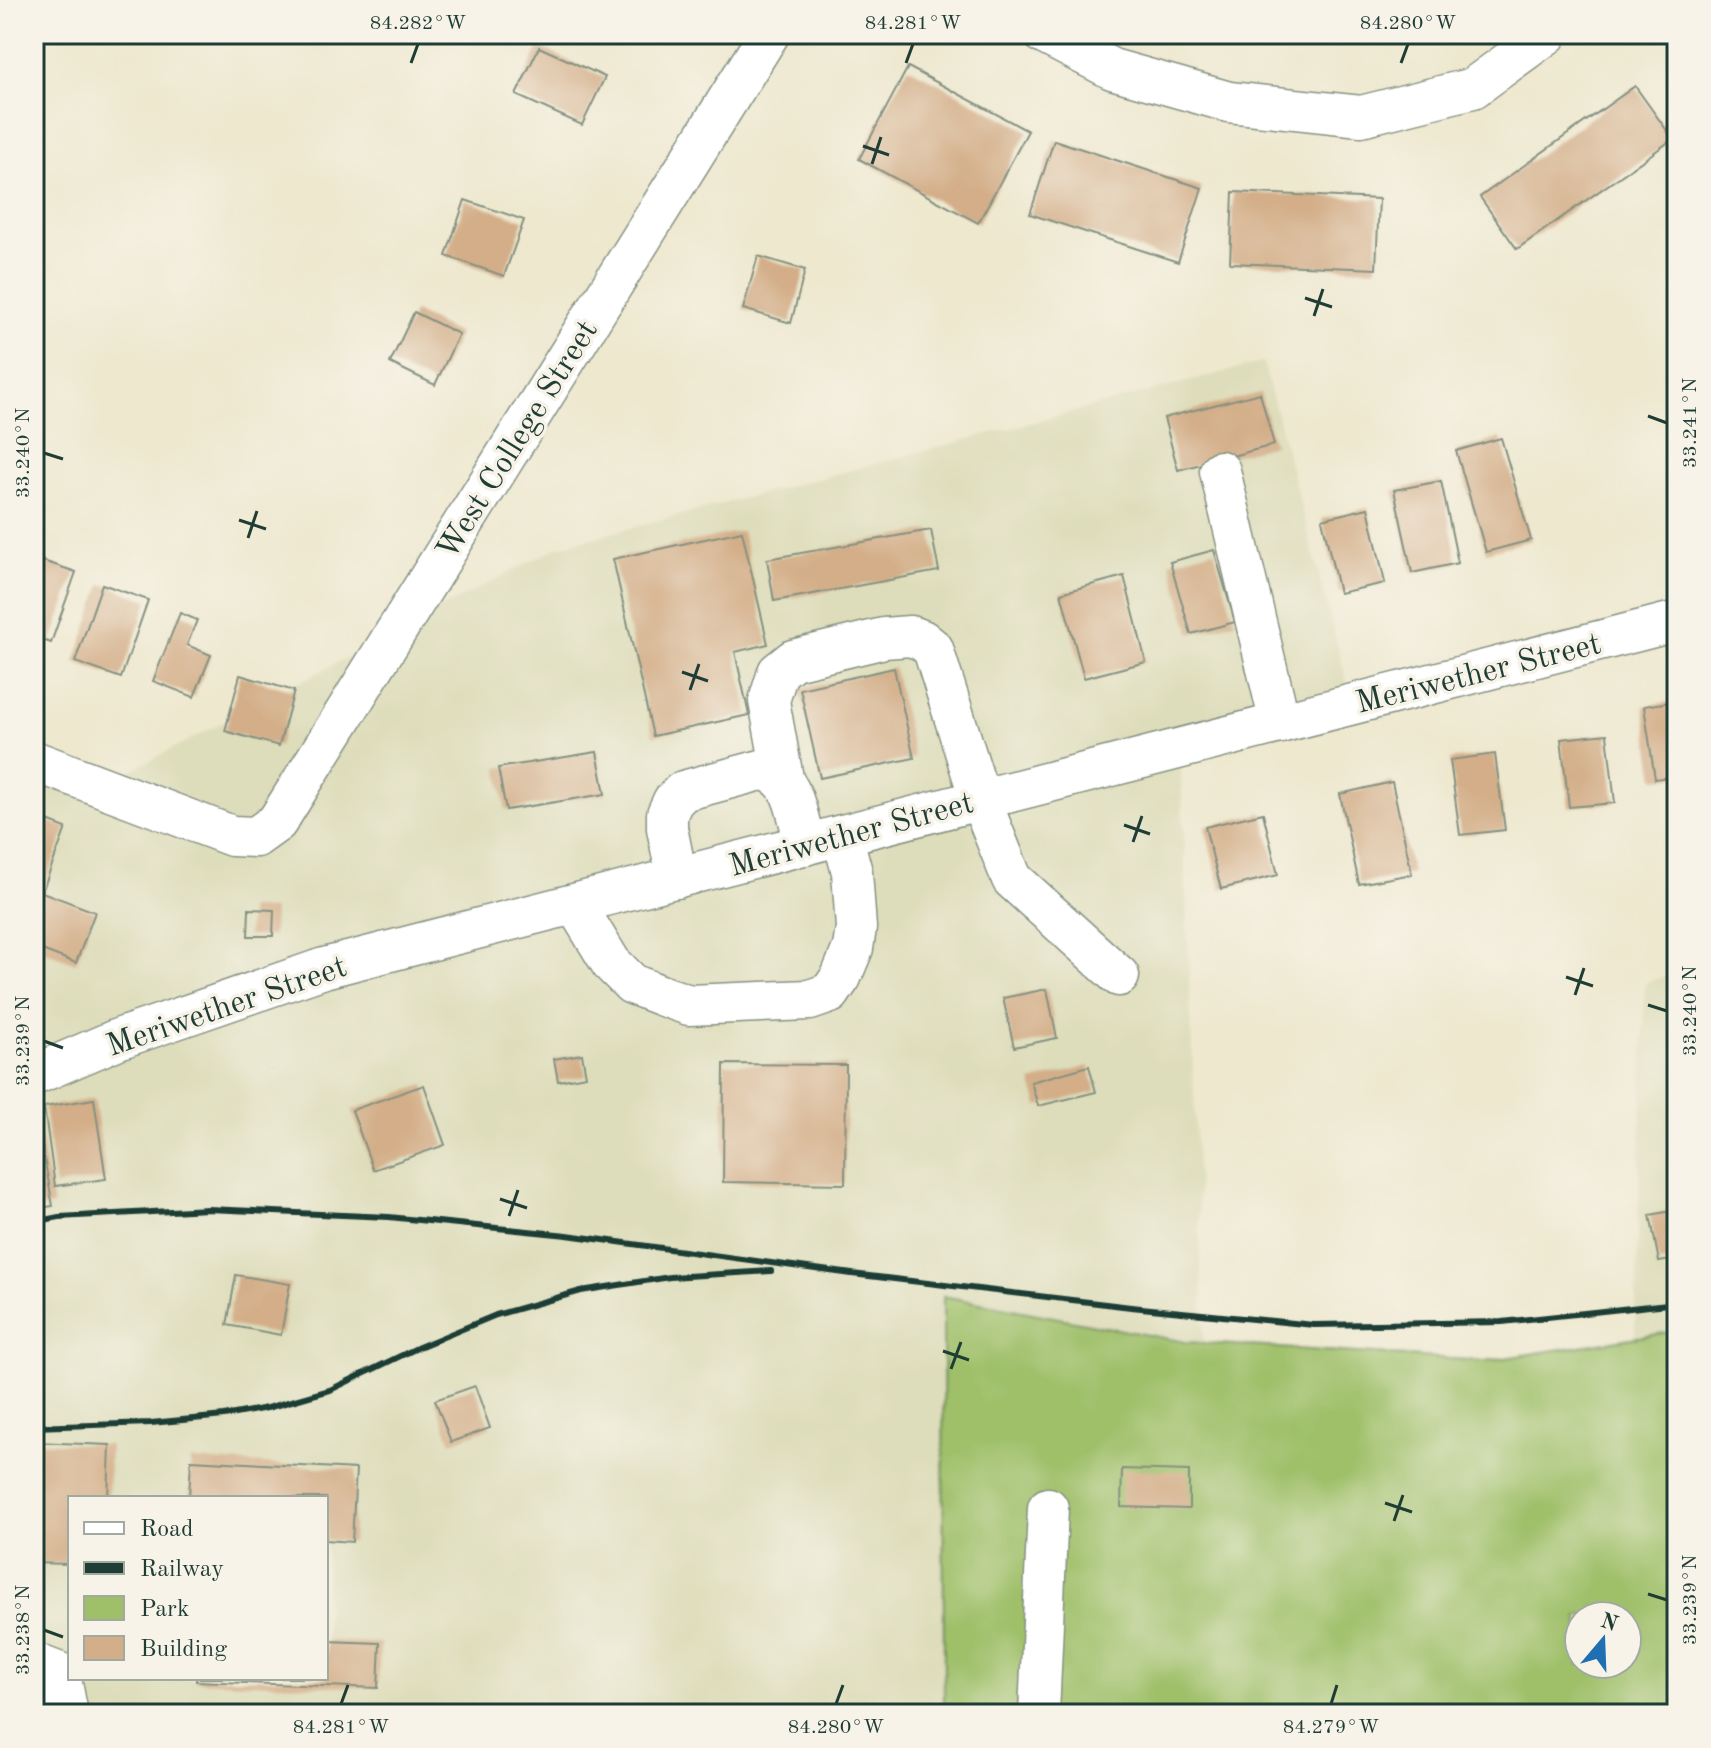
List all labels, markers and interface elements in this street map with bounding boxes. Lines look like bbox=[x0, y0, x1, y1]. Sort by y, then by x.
text: 84.282°W bbox=[370, 14, 466, 34]
text: 84.281°W bbox=[865, 14, 961, 34]
text: 84.280°W bbox=[1360, 14, 1456, 34]
street label: West College Street bbox=[432, 316, 605, 566]
text: 33.241°N bbox=[1681, 378, 1701, 468]
text: 33.240°N bbox=[14, 408, 34, 498]
street label: Meriwether Street bbox=[1353, 629, 1605, 721]
street label: Meriwether Street bbox=[726, 788, 977, 884]
street label: Meriwether Street bbox=[103, 952, 351, 1064]
text: 33.240°N bbox=[1681, 966, 1701, 1056]
text: 33.239°N bbox=[14, 996, 34, 1086]
legend bbox=[68, 1496, 328, 1680]
text: Road bbox=[140, 1518, 193, 1542]
text: 33.239°N bbox=[1681, 1555, 1701, 1645]
text: Railway bbox=[140, 1558, 224, 1582]
text: 33.238°N bbox=[14, 1585, 34, 1675]
text: Park bbox=[140, 1598, 189, 1622]
north arrow bbox=[1563, 1600, 1643, 1680]
text: N bbox=[1597, 1610, 1621, 1636]
text: Building bbox=[140, 1638, 227, 1662]
text: 84.281°W bbox=[293, 1718, 389, 1738]
text: 84.280°W bbox=[788, 1718, 884, 1738]
text: 84.279°W bbox=[1283, 1718, 1379, 1738]

